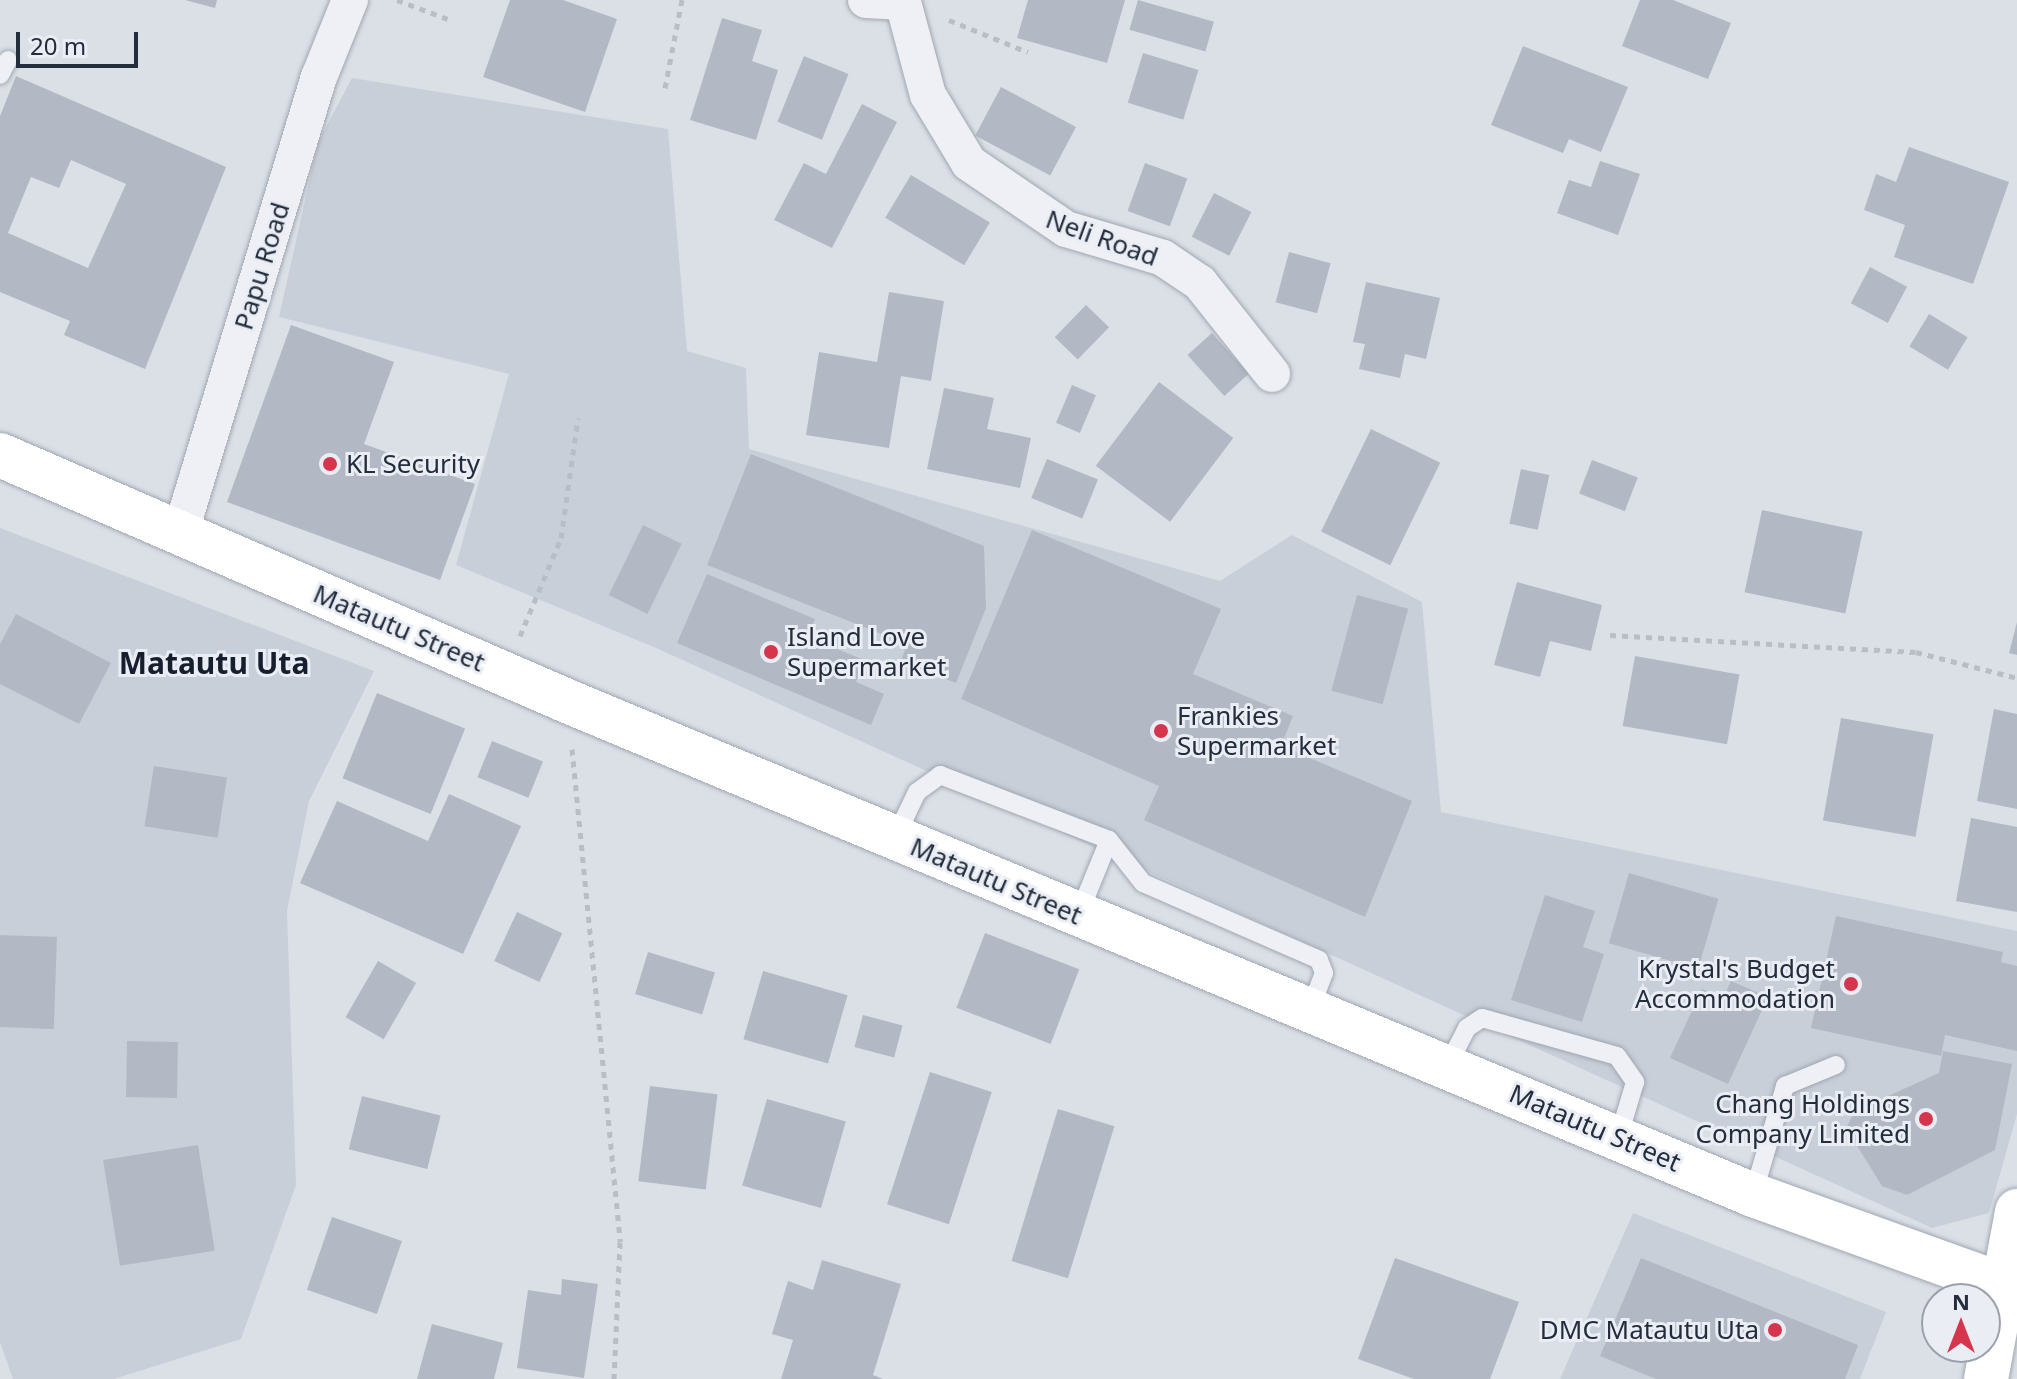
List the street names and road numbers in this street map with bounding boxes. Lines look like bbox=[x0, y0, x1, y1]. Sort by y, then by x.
street label: Papu Road bbox=[228, 199, 296, 333]
street label: Neli Road bbox=[1042, 203, 1162, 273]
street label: Matautu Street bbox=[309, 578, 489, 678]
street label: Matautu Street bbox=[906, 831, 1086, 931]
street label: Matautu Street bbox=[1505, 1078, 1685, 1178]

